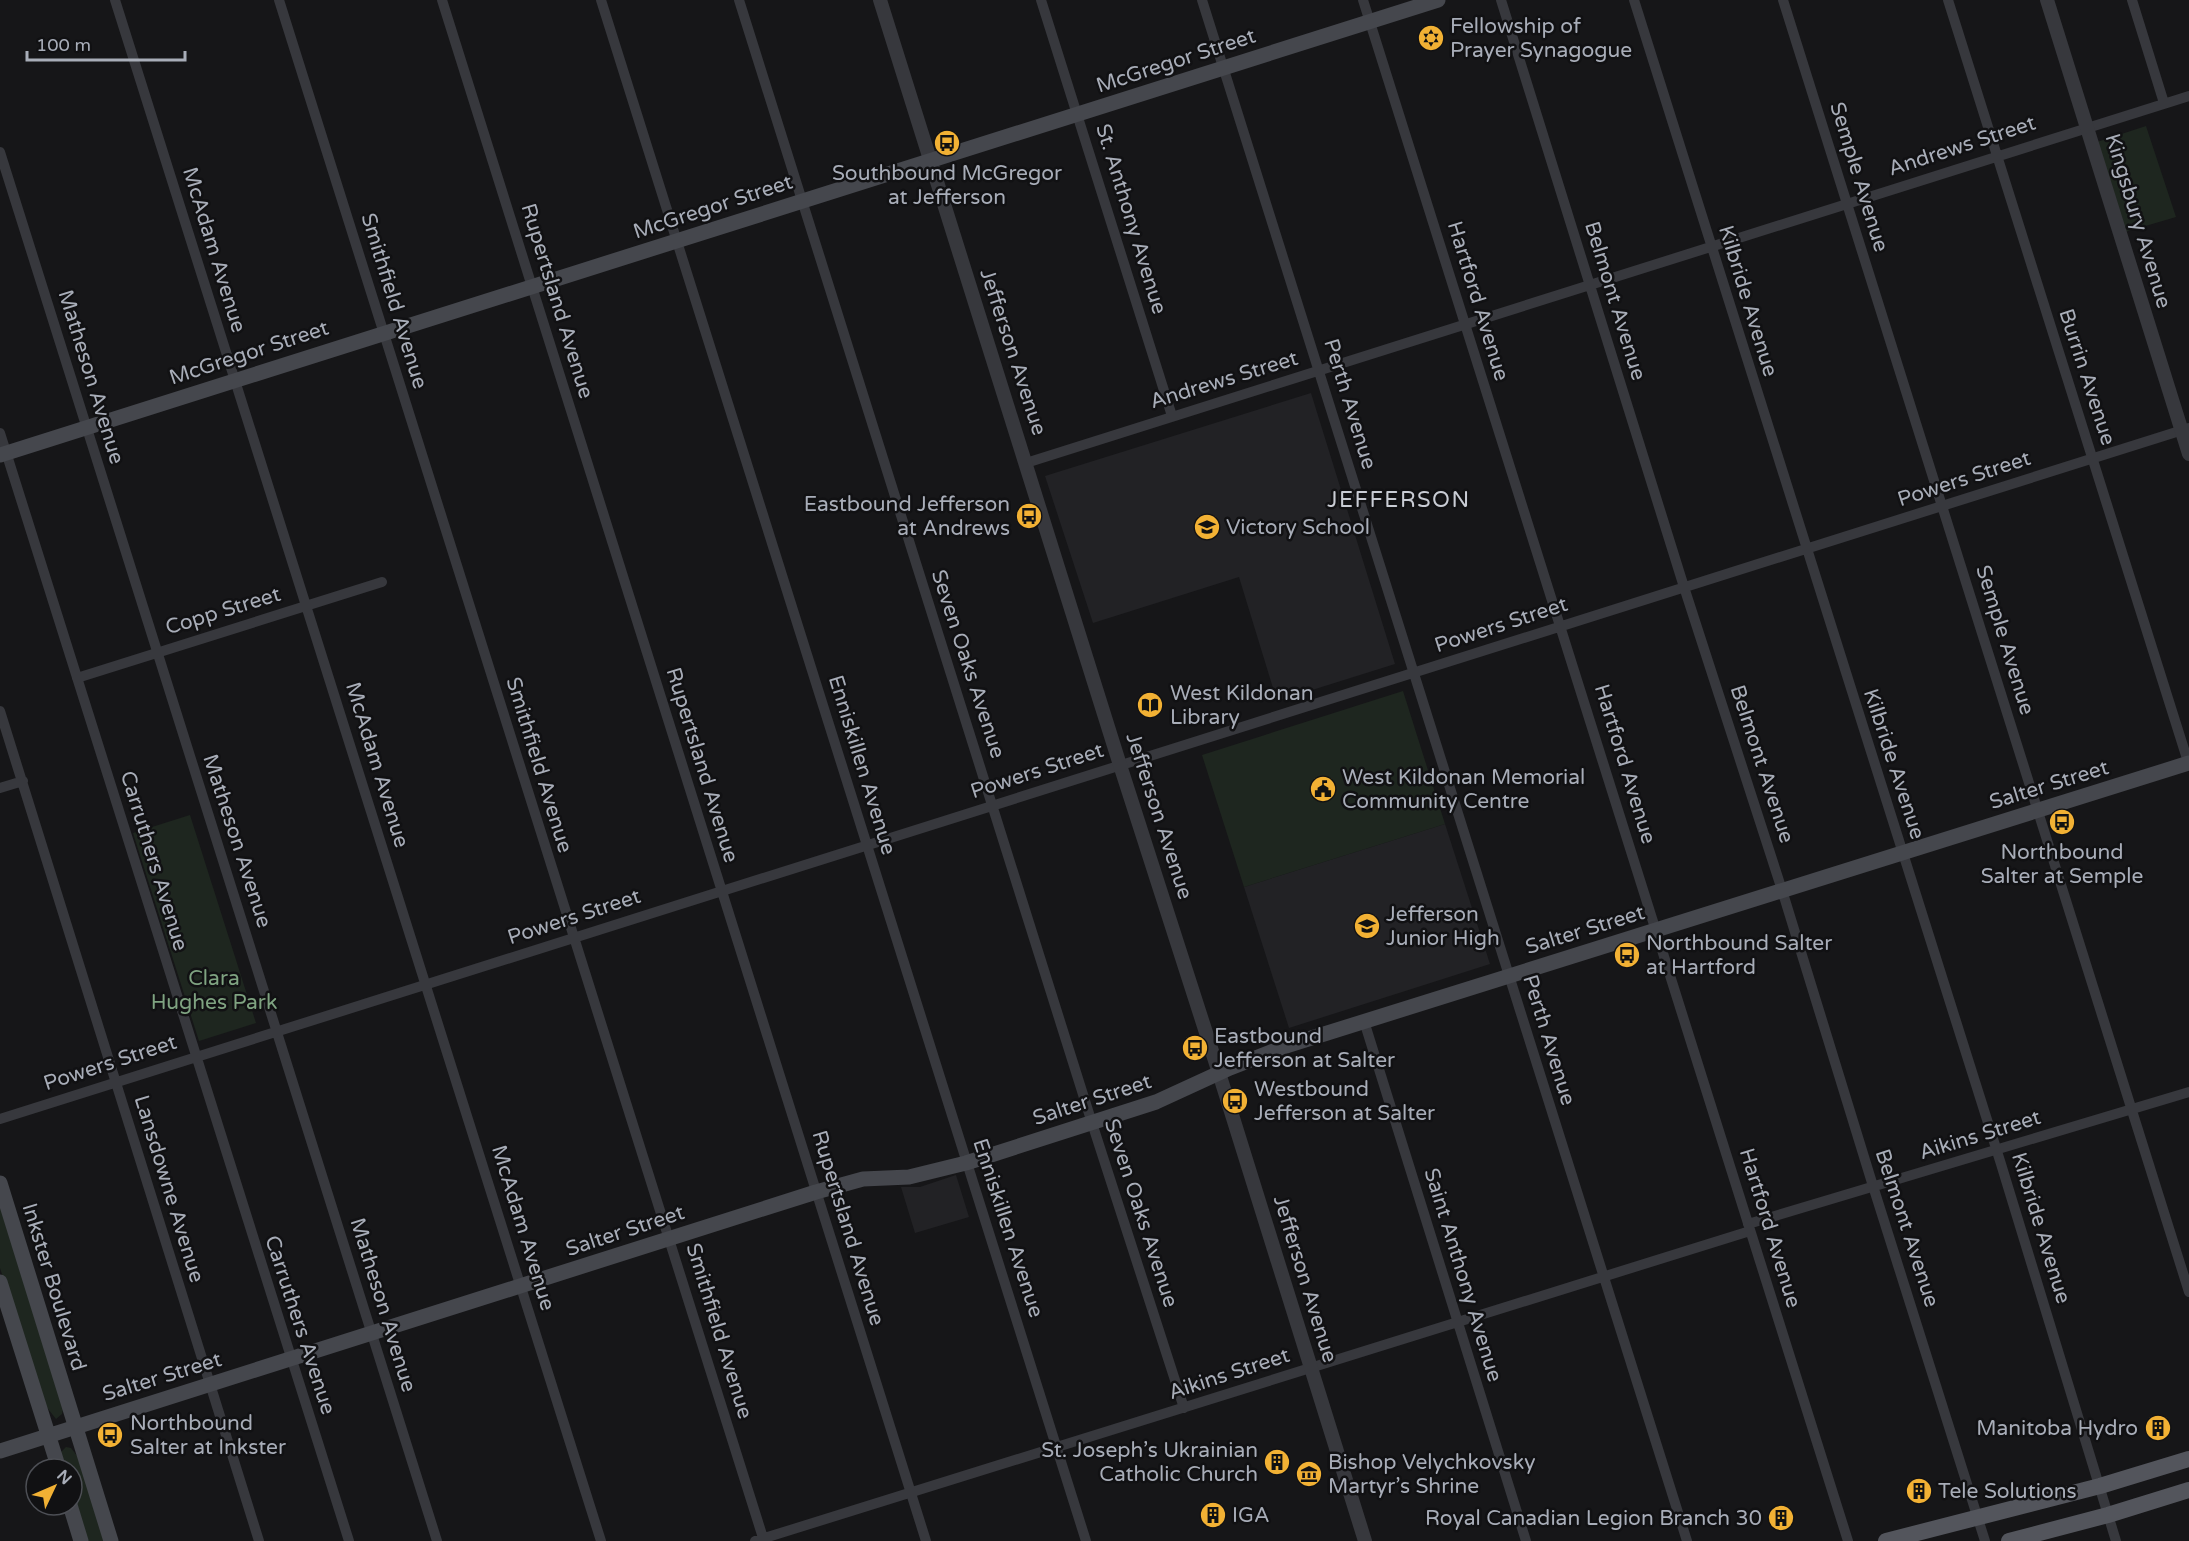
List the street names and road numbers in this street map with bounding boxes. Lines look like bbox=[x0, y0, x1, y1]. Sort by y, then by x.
street label: McGregor Street bbox=[1093, 23, 1259, 99]
street label: Semple Avenue bbox=[1824, 99, 1894, 255]
street label: Andrews Street bbox=[1885, 110, 2039, 182]
street label: St. Anthony Avenue bbox=[1090, 121, 1172, 317]
street label: Kingsbury Avenue bbox=[2100, 131, 2177, 311]
street label: McAdam Avenue bbox=[177, 164, 251, 336]
street label: McGregor Street bbox=[630, 169, 796, 245]
street label: Rupertsland Avenue bbox=[515, 200, 599, 402]
street label: Smithfield Avenue bbox=[355, 210, 433, 392]
street label: Hartford Avenue bbox=[1442, 218, 1514, 384]
street label: Belmont Avenue bbox=[1579, 219, 1651, 384]
street label: Kilbride Avenue bbox=[1713, 222, 1783, 380]
street label: Jefferson Avenue bbox=[974, 266, 1052, 438]
street label: Matheson Avenue bbox=[53, 287, 129, 467]
street label: Burrin Avenue bbox=[2053, 306, 2121, 448]
street label: McGregor Street bbox=[166, 315, 332, 391]
street label: Perth Avenue bbox=[1318, 336, 1382, 472]
street label: Andrews Street bbox=[1147, 346, 1301, 414]
street label: Powers Street bbox=[1894, 446, 2034, 512]
street label: Semple Avenue bbox=[1970, 562, 2040, 718]
street label: Seven Oaks Avenue bbox=[926, 567, 1010, 761]
street label: Copp Street bbox=[162, 582, 284, 640]
street label: Powers Street bbox=[1431, 592, 1571, 658]
street label: Rupertsland Avenue bbox=[660, 664, 744, 866]
street label: Enniskillen Avenue bbox=[823, 672, 901, 858]
street label: Smithfield Avenue bbox=[500, 674, 578, 856]
street label: McAdam Avenue bbox=[340, 679, 414, 851]
street label: Hartford Avenue bbox=[1589, 681, 1661, 847]
street label: Belmont Avenue bbox=[1725, 682, 1799, 846]
street label: Kilbride Avenue bbox=[1858, 686, 1930, 843]
street label: Jefferson Avenue bbox=[1120, 730, 1198, 902]
street label: Powers Street bbox=[967, 738, 1107, 804]
street label: Matheson Avenue bbox=[197, 751, 277, 931]
street label: Salter Street bbox=[1986, 755, 2112, 815]
street label: Carruthers Avenue bbox=[115, 768, 193, 954]
street label: Powers Street bbox=[504, 884, 644, 950]
street label: Salter Street bbox=[1522, 900, 1648, 960]
street label: Perth Avenue bbox=[1517, 972, 1581, 1108]
street label: Powers Street bbox=[40, 1030, 180, 1096]
street label: Salter Street bbox=[1030, 1069, 1154, 1131]
street label: Lansdowne Avenue bbox=[129, 1092, 209, 1286]
street label: Aikins Street bbox=[1916, 1105, 2044, 1165]
street label: Seven Oaks Avenue bbox=[1099, 1116, 1183, 1310]
street label: Rupertsland Avenue bbox=[806, 1127, 890, 1329]
street label: Enniskillen Avenue bbox=[967, 1135, 1049, 1321]
street label: McAdam Avenue bbox=[486, 1142, 560, 1314]
street label: Hartford Avenue bbox=[1734, 1145, 1806, 1311]
street label: Belmont Avenue bbox=[1870, 1146, 1944, 1310]
street label: Kilbride Avenue bbox=[2006, 1149, 2076, 1307]
street label: Saint Anthony Avenue bbox=[1419, 1165, 1507, 1385]
street label: Jefferson Avenue bbox=[1268, 1192, 1342, 1366]
street label: Inkster Boulevard bbox=[17, 1200, 91, 1374]
street label: Salter Street bbox=[563, 1200, 687, 1262]
street label: Matheson Avenue bbox=[345, 1215, 421, 1395]
street label: Carruthers Avenue bbox=[259, 1232, 341, 1418]
street label: Smithfield Avenue bbox=[680, 1240, 758, 1422]
street label: Aikins Street bbox=[1165, 1343, 1293, 1405]
street label: Salter Street bbox=[99, 1347, 225, 1407]

